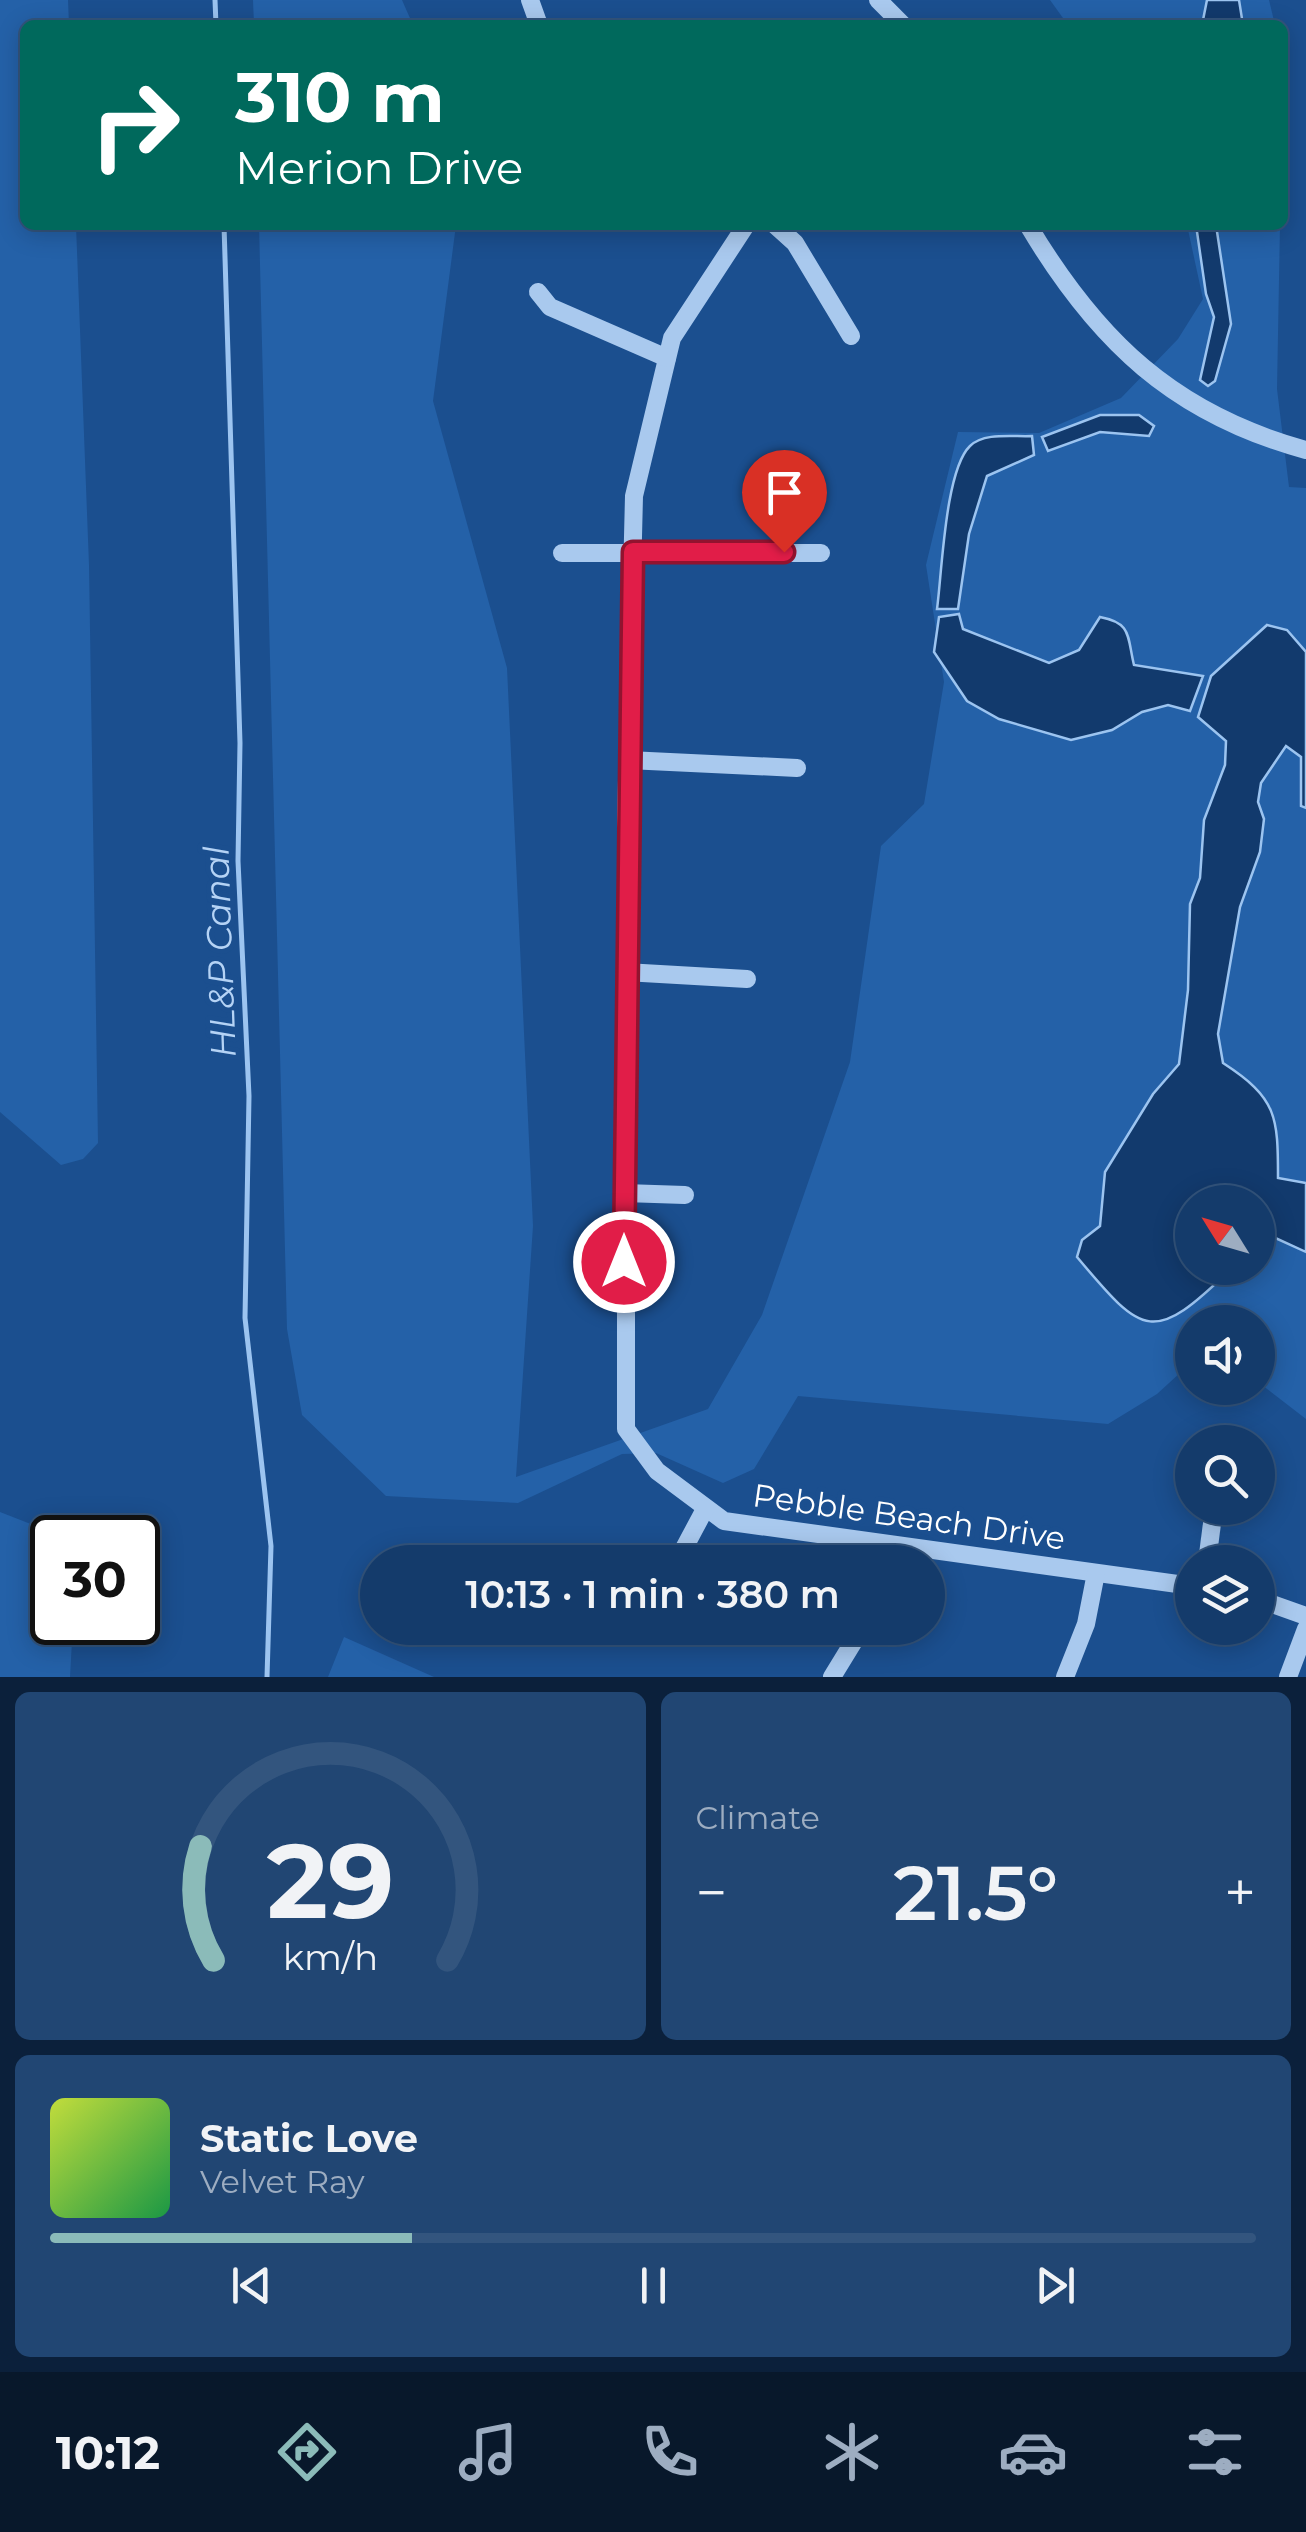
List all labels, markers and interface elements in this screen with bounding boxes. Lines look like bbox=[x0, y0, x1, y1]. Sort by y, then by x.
text: 310 m bbox=[235, 54, 445, 140]
icon: right bbox=[70, 60, 200, 190]
text: Merion Drive bbox=[235, 140, 523, 195]
pin bbox=[742, 450, 827, 553]
icon: arrive bbox=[757, 465, 812, 520]
water label: HL&P Canal bbox=[194, 845, 245, 1059]
north arrow bbox=[1175, 1185, 1275, 1285]
map controls bbox=[1175, 1185, 1275, 1645]
position arrow bbox=[572, 1210, 676, 1314]
button: sound bbox=[1175, 1305, 1275, 1405]
button: search bbox=[1175, 1425, 1275, 1525]
street label: Pebble Beach Drive bbox=[750, 1475, 1068, 1558]
speed limit sign: 30 bbox=[30, 1515, 160, 1645]
button: layers bbox=[1175, 1545, 1275, 1645]
text: 10:13 · 1 min · 380 m bbox=[465, 1571, 840, 1618]
text: Climate bbox=[696, 1798, 820, 1837]
text: 29 bbox=[266, 1817, 394, 1944]
text: 21.5° bbox=[893, 1847, 1058, 1939]
text: − bbox=[696, 1859, 727, 1926]
text: + bbox=[1224, 1859, 1256, 1926]
text: km/h bbox=[283, 1935, 378, 1979]
text: Static Love bbox=[200, 2115, 418, 2162]
text: Velvet Ray bbox=[200, 2162, 365, 2201]
icon: previous bbox=[224, 2258, 279, 2313]
icon: pause bbox=[626, 2258, 681, 2313]
icon: next bbox=[1028, 2258, 1083, 2313]
icon: directions bbox=[272, 2417, 342, 2487]
icon: music bbox=[453, 2417, 523, 2487]
icon: phone bbox=[635, 2417, 705, 2487]
icon: climate bbox=[817, 2417, 887, 2487]
icon: car bbox=[998, 2417, 1068, 2487]
icon: filters bbox=[1180, 2417, 1250, 2487]
text: 10:12 bbox=[56, 2425, 160, 2480]

